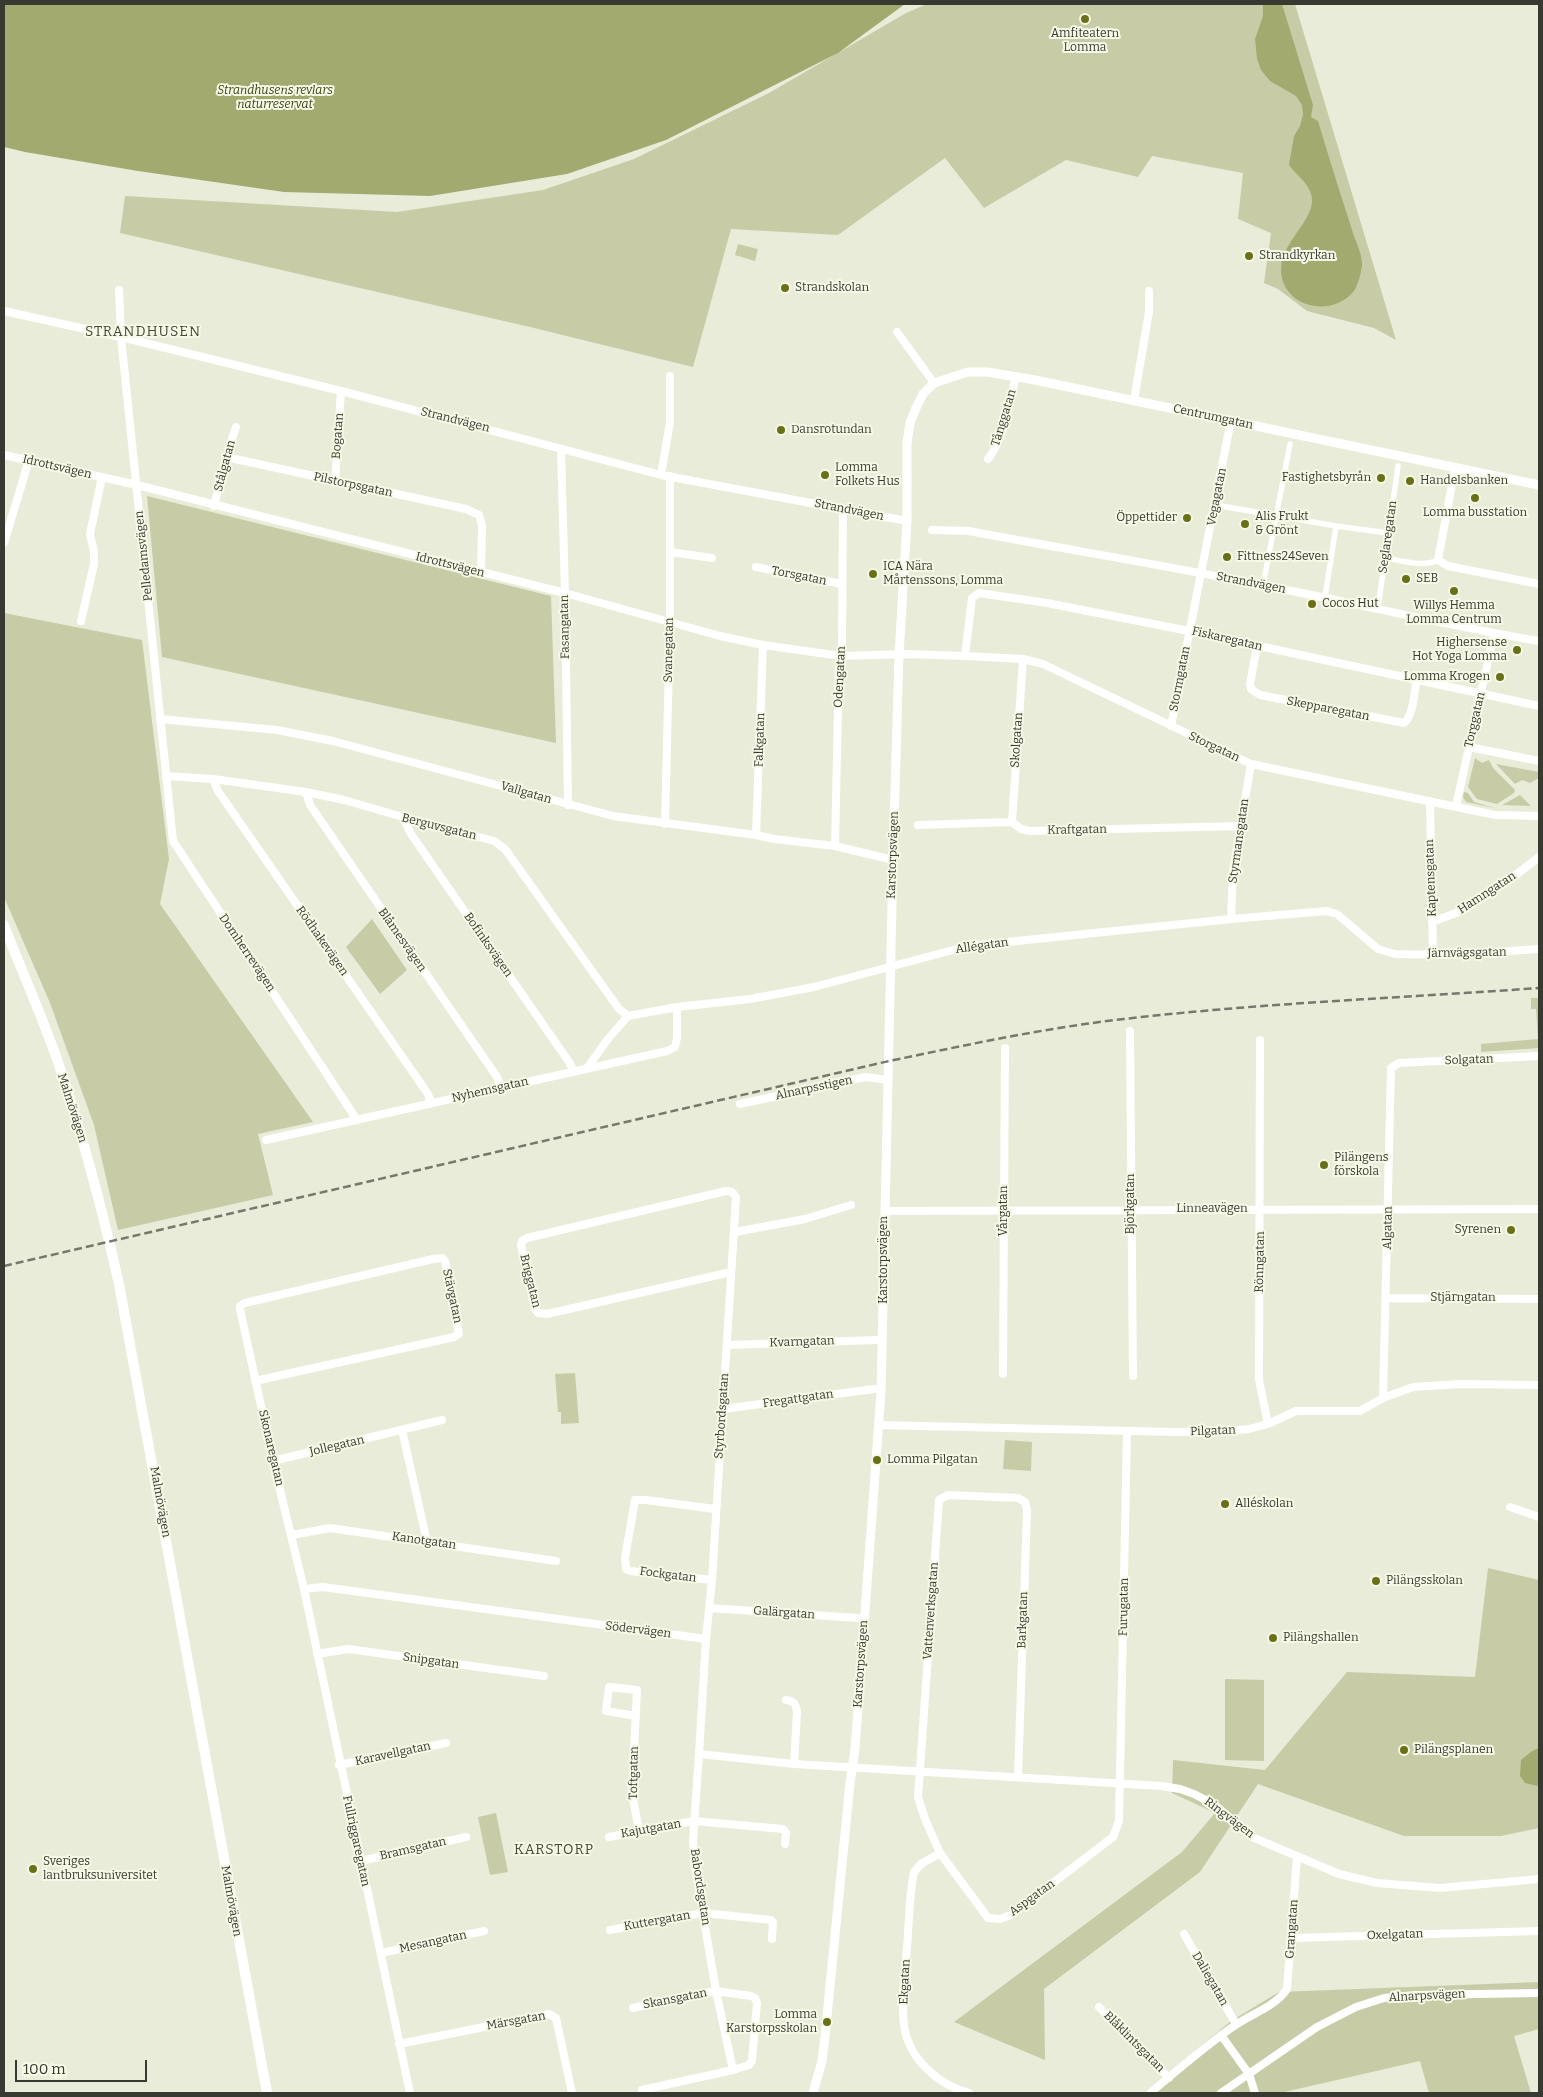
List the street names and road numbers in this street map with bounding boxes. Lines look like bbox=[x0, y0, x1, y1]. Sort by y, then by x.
street label: Tånggatan bbox=[989, 388, 1019, 448]
street label: Centrumgatan bbox=[1172, 401, 1254, 433]
street label: Strandvägen bbox=[419, 404, 491, 436]
street label: Bogatan bbox=[329, 413, 347, 459]
street label: Stålgatan bbox=[211, 439, 239, 493]
street label: Idrottsvägen bbox=[21, 452, 93, 482]
street label: Vegagatan bbox=[1204, 467, 1230, 527]
street label: Pilstorpsgatan bbox=[312, 470, 394, 500]
street label: Strandvägen bbox=[813, 496, 885, 524]
street label: Seglaregatan bbox=[1376, 500, 1400, 574]
street label: Pelledamsvägen bbox=[132, 510, 156, 602]
street label: Idrottsvägen bbox=[414, 549, 486, 581]
street label: Torsgatan bbox=[770, 564, 828, 588]
street label: Strandvägen bbox=[1215, 569, 1287, 597]
street label: Fasangatan bbox=[557, 595, 573, 659]
street label: Svanegatan bbox=[661, 617, 677, 683]
street label: Fiskaregatan bbox=[1190, 624, 1264, 654]
street label: Stormgatan bbox=[1167, 645, 1193, 713]
street label: Odengatan bbox=[831, 646, 849, 708]
street label: Torggatan bbox=[1462, 691, 1488, 749]
street label: Skepparegatan bbox=[1285, 694, 1371, 724]
street label: Skolgatan bbox=[1008, 712, 1026, 768]
street label: Falkgatan bbox=[752, 713, 768, 767]
street label: Storgatan bbox=[1186, 729, 1242, 765]
street label: Vallgatan bbox=[499, 779, 553, 807]
street label: Styrmansgatan bbox=[1226, 798, 1252, 884]
street label: Berguvsgatan bbox=[400, 811, 478, 843]
street label: Karstorpsvägen bbox=[884, 811, 902, 899]
street label: Kraftgatan bbox=[1047, 822, 1107, 838]
street label: Kaptensgatan bbox=[1422, 839, 1440, 917]
street label: Hamngatan bbox=[1455, 869, 1519, 917]
street label: Rödhakevägen bbox=[293, 903, 351, 979]
street label: Blåmesvägen bbox=[375, 905, 429, 975]
street label: Bofinksvägen bbox=[461, 910, 515, 980]
street label: Domherrevägen bbox=[216, 911, 278, 995]
street label: Allégatan bbox=[955, 935, 1009, 957]
street label: Järnvägsgatan bbox=[1427, 945, 1507, 961]
street label: Solgatan bbox=[1444, 1052, 1494, 1068]
street label: Malmövägen bbox=[54, 1072, 90, 1144]
street label: Alnarpsstigen bbox=[774, 1073, 854, 1103]
street label: Nyhemsgatan bbox=[450, 1074, 530, 1106]
street label: Björkgatan bbox=[1124, 1174, 1138, 1234]
street label: Vårgatan bbox=[997, 1186, 1011, 1236]
street label: Linneavägen bbox=[1176, 1202, 1248, 1216]
street label: Algatan bbox=[1380, 1206, 1396, 1250]
street label: Karstorpsvägen bbox=[877, 1216, 891, 1304]
street label: Rönngatan bbox=[1252, 1231, 1268, 1293]
street label: Briggatan bbox=[516, 1253, 544, 1309]
street label: Stävgatan bbox=[439, 1268, 465, 1324]
street label: Stjärngatan bbox=[1430, 1291, 1496, 1305]
street label: Kvarngatan bbox=[769, 1334, 835, 1350]
street label: Styrbordsgatan bbox=[712, 1373, 732, 1459]
street label: Fregattgatan bbox=[762, 1387, 834, 1411]
street label: Skonaregatan bbox=[255, 1409, 287, 1487]
street label: Pilgatan bbox=[1190, 1423, 1236, 1439]
street label: Jollegatan bbox=[308, 1433, 366, 1459]
street label: Malmövägen bbox=[147, 1465, 173, 1539]
street label: Kanotgatan bbox=[391, 1529, 457, 1553]
street label: Vattenverksgatan bbox=[920, 1562, 942, 1660]
street label: Fockgatan bbox=[639, 1564, 697, 1586]
street label: Furugatan bbox=[1116, 1578, 1132, 1636]
street label: Barkgatan bbox=[1015, 1591, 1031, 1649]
street label: Galärgatan bbox=[753, 1604, 815, 1622]
street label: Södervägen bbox=[604, 1619, 672, 1641]
street label: Karstorpsvägen bbox=[851, 1620, 871, 1708]
street label: Snipgatan bbox=[402, 1650, 460, 1672]
street label: Karavellgatan bbox=[354, 1739, 432, 1769]
street label: Toftgatan bbox=[626, 1746, 642, 1800]
street label: Fullriggaregatan bbox=[339, 1794, 373, 1888]
street label: Ringvägen bbox=[1201, 1795, 1257, 1841]
street label: Kajutgatan bbox=[620, 1817, 682, 1841]
street label: Bramsgatan bbox=[378, 1834, 448, 1864]
street label: Babordsgatan bbox=[687, 1848, 713, 1926]
street label: Malmövägen bbox=[218, 1864, 244, 1938]
street label: Aspgatan bbox=[1006, 1877, 1058, 1919]
street label: Grangatan bbox=[1283, 1899, 1301, 1959]
street label: Kuttergatan bbox=[623, 1908, 691, 1934]
street label: Oxelgatan bbox=[1367, 1927, 1423, 1943]
street label: Mesangatan bbox=[398, 1928, 468, 1956]
street label: Daliegatan bbox=[1189, 1949, 1231, 2009]
street label: Ekgatan bbox=[897, 1959, 913, 2005]
street label: Skansgatan bbox=[642, 1986, 708, 2012]
street label: Alnarpsvägen bbox=[1388, 1987, 1466, 2005]
street label: Märsgatan bbox=[485, 2009, 547, 2033]
street label: Blåklintsgatan bbox=[1101, 2009, 1167, 2075]

